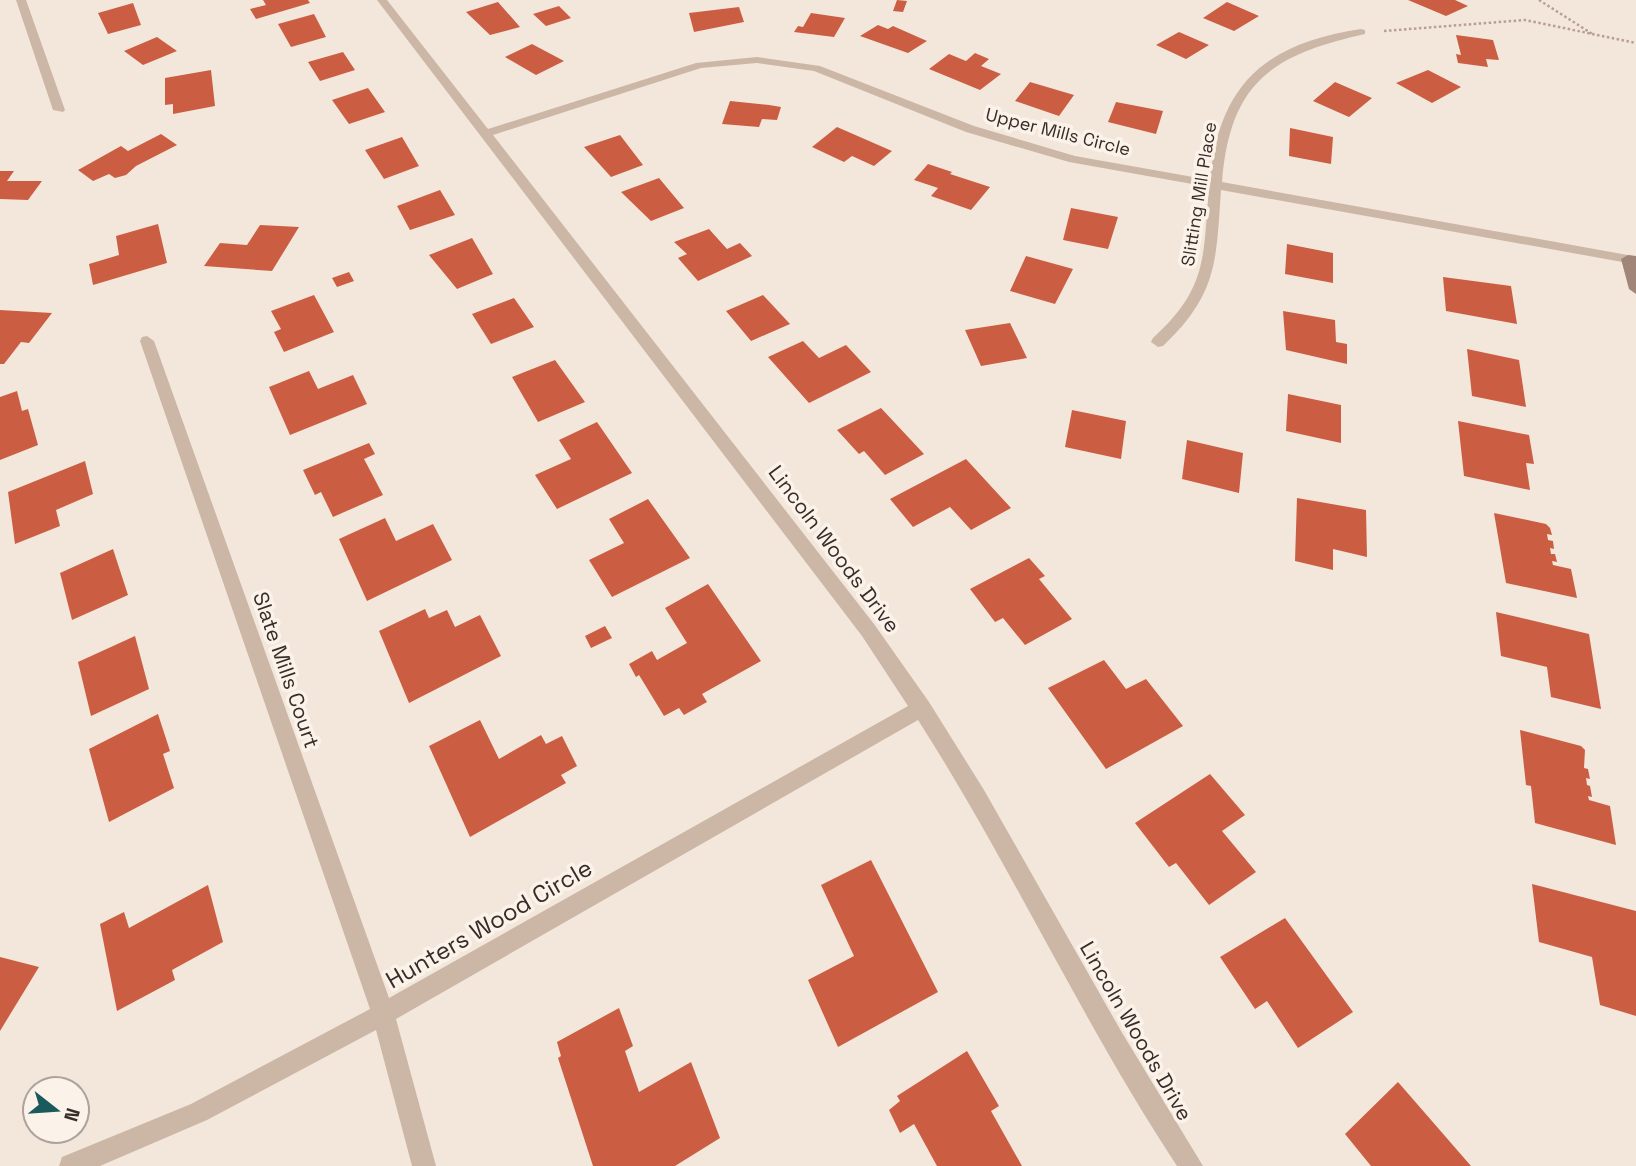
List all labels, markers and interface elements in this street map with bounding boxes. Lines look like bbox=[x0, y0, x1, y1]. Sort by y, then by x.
street label: Upper Mills Circle bbox=[983, 102, 1133, 161]
street label: Slitting Mill Place bbox=[1176, 120, 1221, 268]
street label: Lincoln Woods Drive bbox=[763, 460, 906, 638]
street label: Slate Mills Court bbox=[247, 588, 326, 752]
street label: Hunters Wood Circle bbox=[380, 852, 598, 995]
street label: Lincoln Woods Drive bbox=[1074, 936, 1199, 1125]
north arrow bbox=[21, 1075, 91, 1145]
text: N bbox=[58, 1105, 86, 1125]

